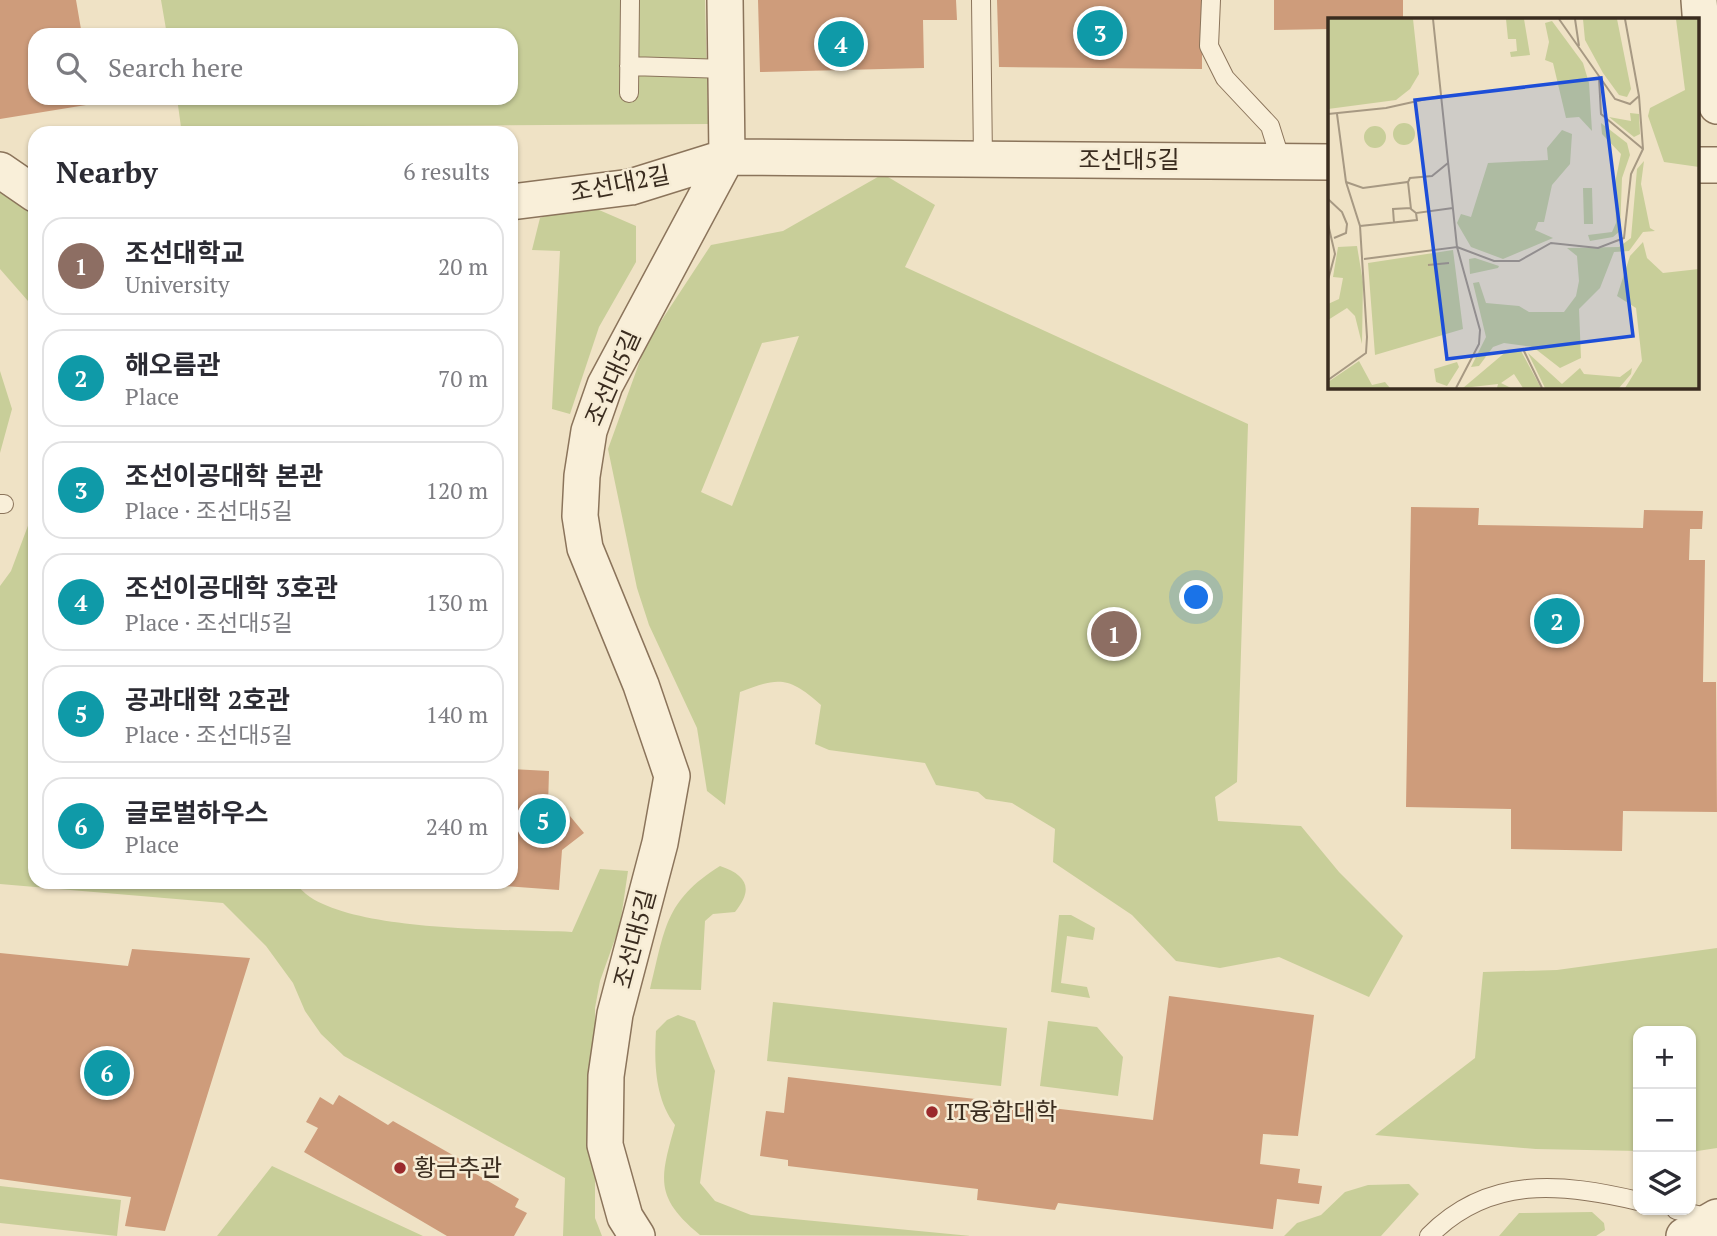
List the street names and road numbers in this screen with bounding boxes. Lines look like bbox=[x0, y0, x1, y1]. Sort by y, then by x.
street label: 조선대5길 bbox=[1078, 143, 1180, 175]
street label: 조선대2길 bbox=[567, 158, 672, 208]
street label: 조선대5길 bbox=[577, 325, 647, 430]
street label: 조선대5길 bbox=[605, 886, 663, 992]

